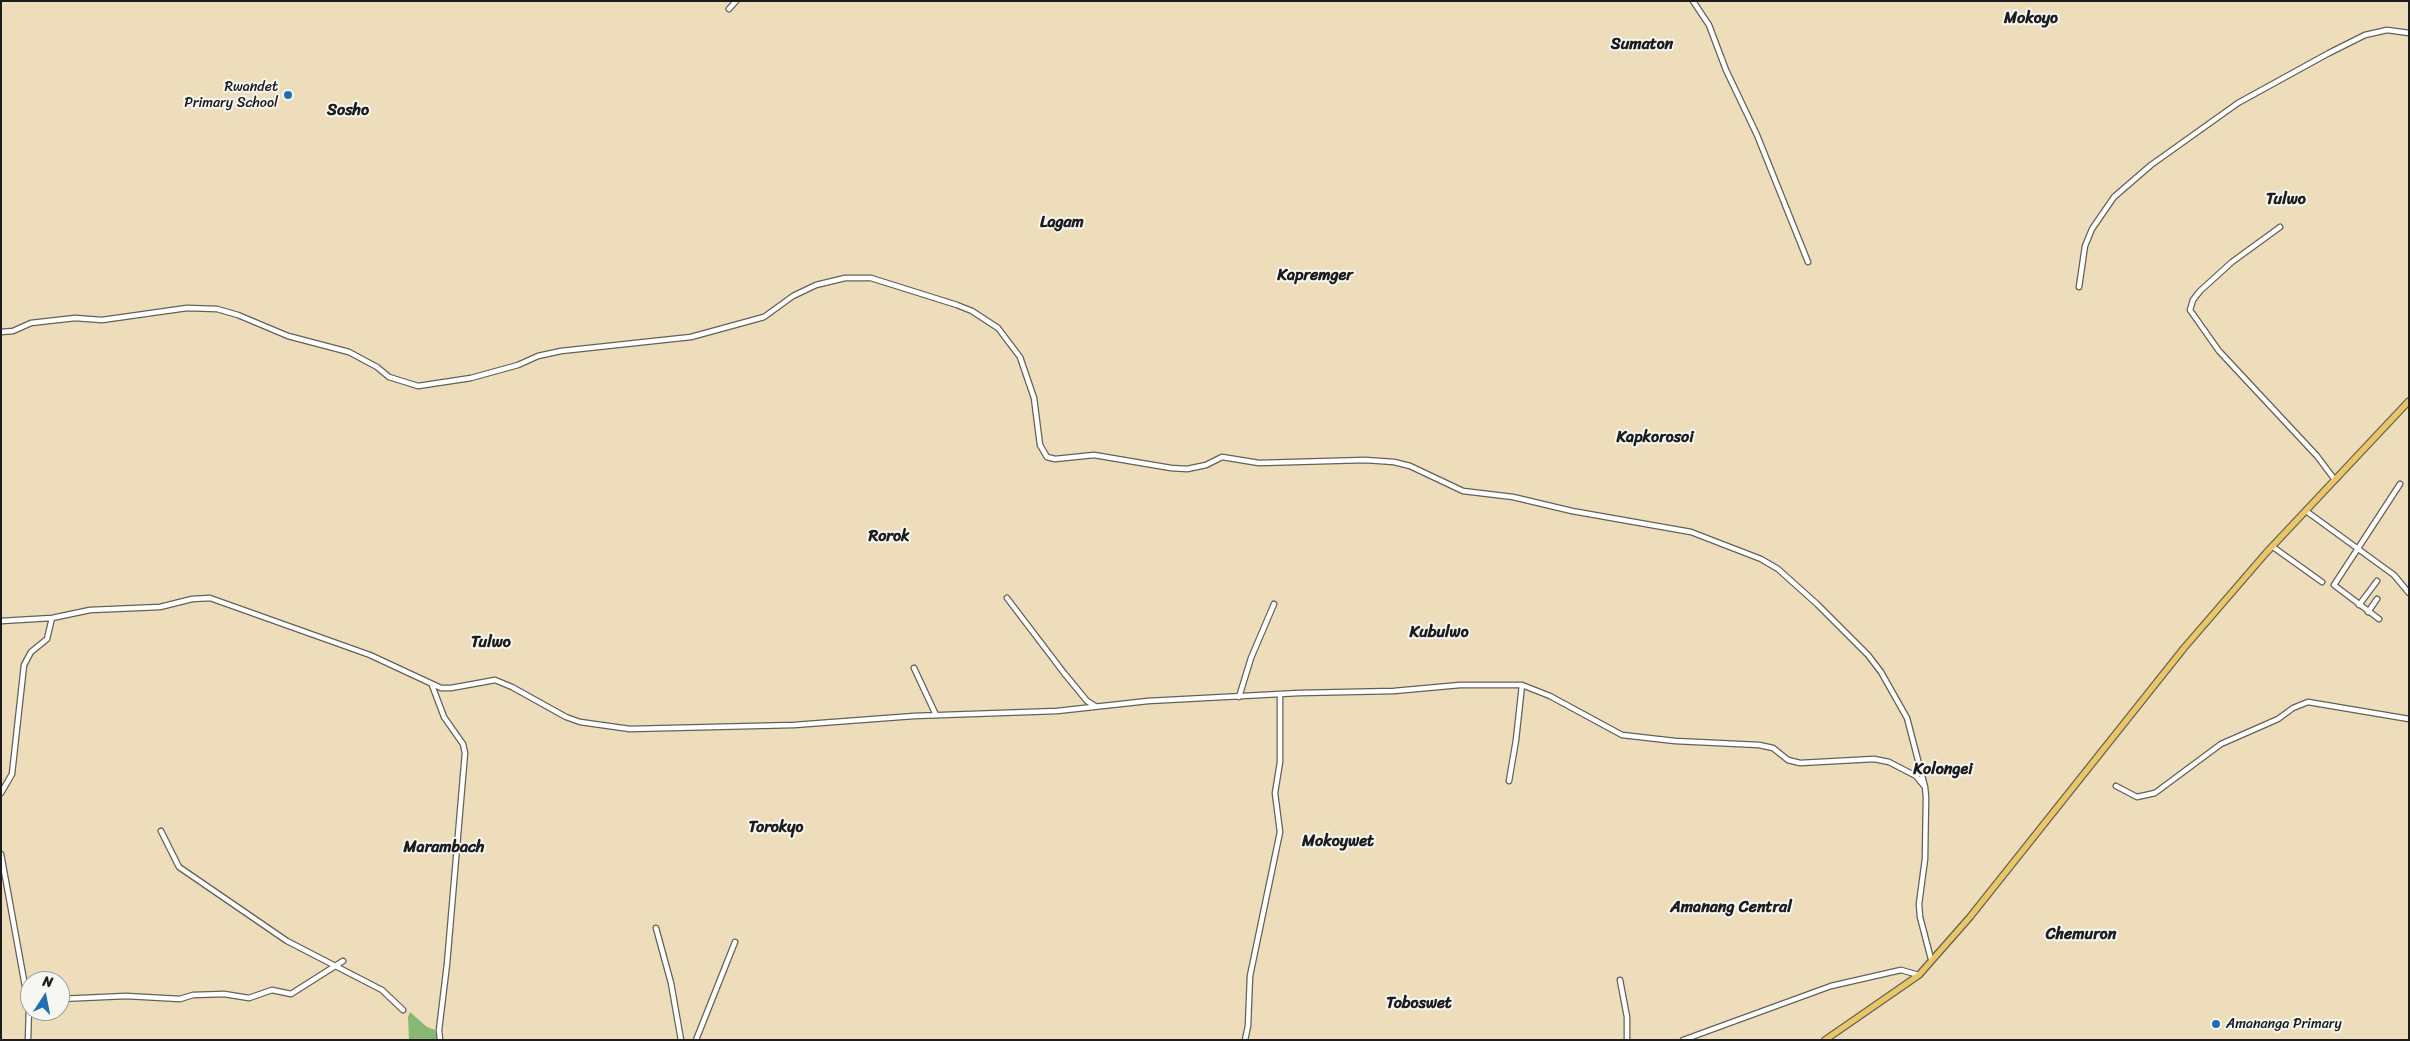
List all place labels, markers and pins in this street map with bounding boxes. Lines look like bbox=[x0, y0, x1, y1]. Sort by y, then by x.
place label: Rwandet Primary School bbox=[184, 79, 278, 111]
marker: Rwandet Primary School bbox=[282, 89, 294, 101]
place label: Amananga Primary bbox=[2226, 1016, 2342, 1032]
marker: Amananga Primary bbox=[2210, 1018, 2222, 1030]

